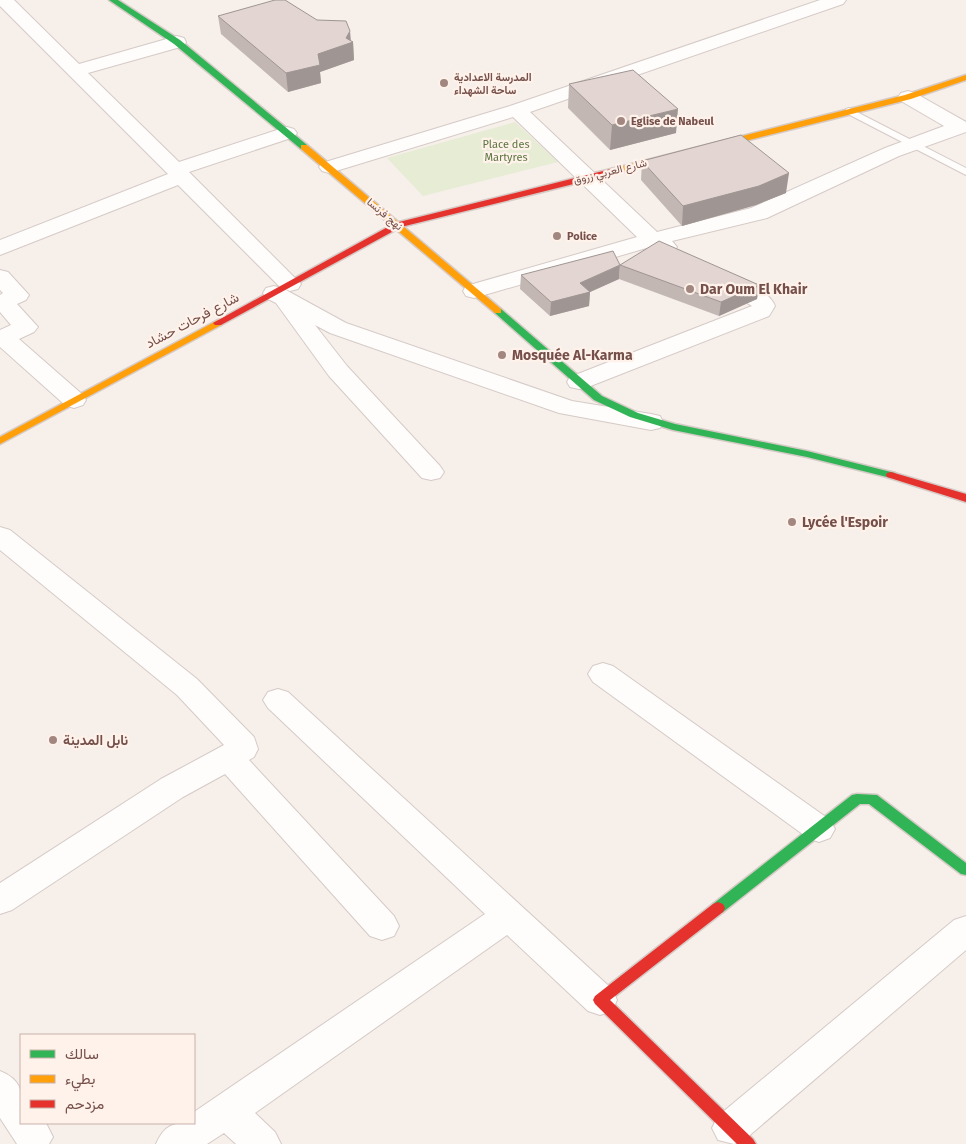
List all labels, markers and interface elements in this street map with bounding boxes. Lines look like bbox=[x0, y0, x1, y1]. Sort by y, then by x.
place label: المدرسة الاعدادية ساحة الشهداء bbox=[454, 71, 532, 97]
marker: المدرسة الاعدادية ساحة الشهداء bbox=[438, 77, 450, 89]
marker: Eglise de Nabeul bbox=[615, 115, 627, 127]
place label: Eglise de Nabeul bbox=[631, 115, 715, 128]
park label: Place des Martyres bbox=[482, 138, 530, 164]
street label: شارع العربي زروق bbox=[572, 156, 649, 190]
street label: نهج فرنسا bbox=[363, 196, 405, 234]
marker: Police bbox=[551, 230, 563, 242]
place label: Police bbox=[567, 230, 597, 243]
place label: Dar Oum El Khair bbox=[700, 281, 808, 298]
marker: Dar Oum El Khair bbox=[684, 283, 696, 295]
street label: شارع فرحات حشاد bbox=[143, 289, 243, 354]
place label: Mosquée Al-Karma bbox=[512, 347, 633, 364]
marker: Mosquée Al-Karma bbox=[496, 349, 508, 361]
place label: Lycée l'Espoir bbox=[802, 514, 888, 531]
marker: Lycée l'Espoir bbox=[786, 516, 798, 528]
place label: نابل المدينة bbox=[63, 732, 128, 749]
marker: نابل المدينة bbox=[47, 734, 59, 746]
legend bbox=[20, 1034, 195, 1124]
text: سالك bbox=[65, 1045, 99, 1063]
text: بطيء bbox=[65, 1070, 95, 1092]
text: مزدحم bbox=[65, 1095, 104, 1114]

